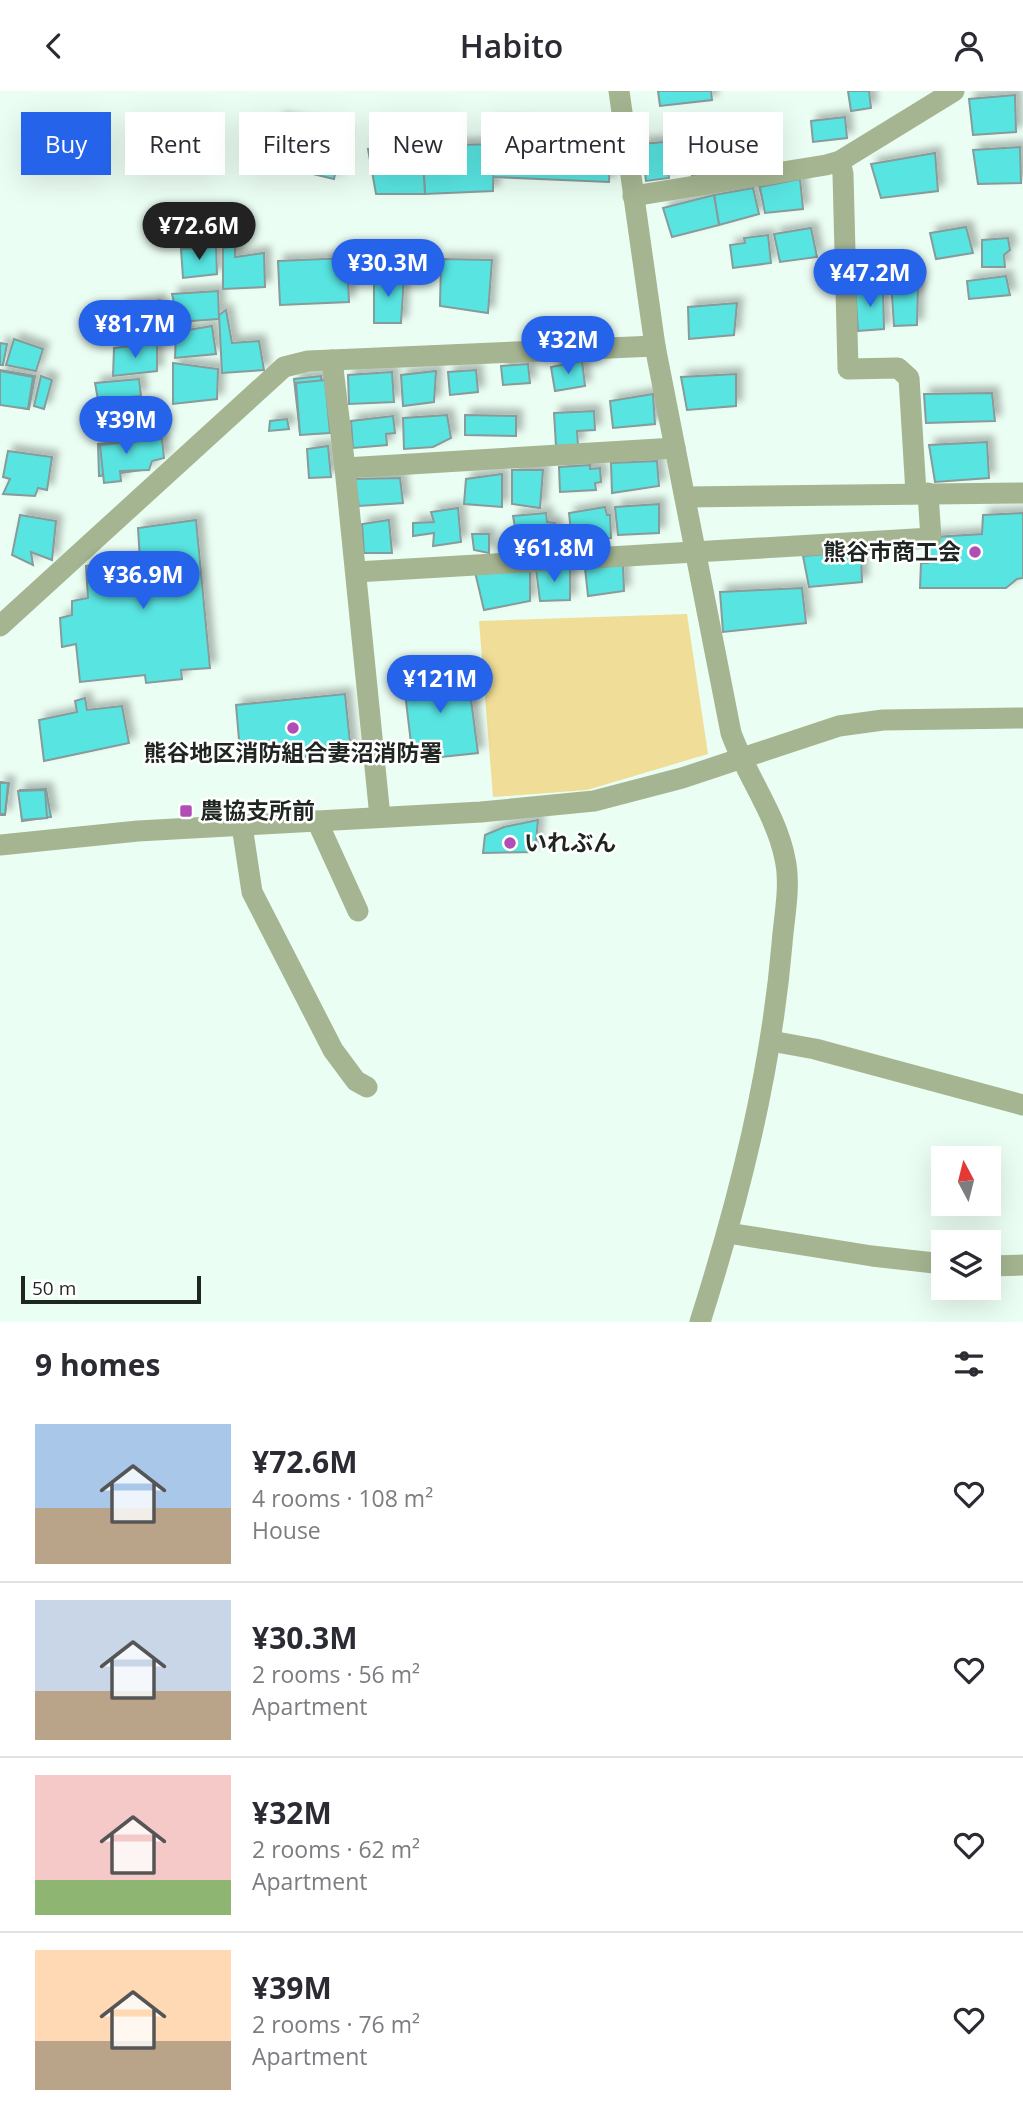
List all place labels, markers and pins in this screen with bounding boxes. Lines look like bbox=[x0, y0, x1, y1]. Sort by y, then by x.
pin: ¥72.6M bbox=[142, 202, 256, 262]
pin: ¥30.3M bbox=[331, 239, 445, 299]
pin: ¥47.2M bbox=[813, 249, 927, 309]
pin: ¥81.7M bbox=[78, 301, 192, 360]
pin: ¥32M bbox=[527, 317, 609, 376]
pin: ¥39M bbox=[85, 397, 167, 456]
pin: ¥61.8M bbox=[497, 525, 611, 584]
place label: 熊谷市商工会 bbox=[823, 535, 961, 567]
marker: 熊谷市商工会 bbox=[967, 544, 983, 560]
pin: ¥36.9M bbox=[86, 552, 200, 611]
pin: ¥121M bbox=[391, 655, 489, 715]
marker: 熊谷地区消防組合妻沼消防署 bbox=[285, 720, 301, 736]
place label: 熊谷地区消防組合妻沼消防署 bbox=[144, 736, 443, 768]
place label: 農協支所前 bbox=[200, 794, 315, 826]
marker: 農協支所前 bbox=[178, 803, 194, 819]
place label: いれぶん bbox=[524, 826, 616, 858]
marker: いれぶん bbox=[502, 835, 518, 851]

